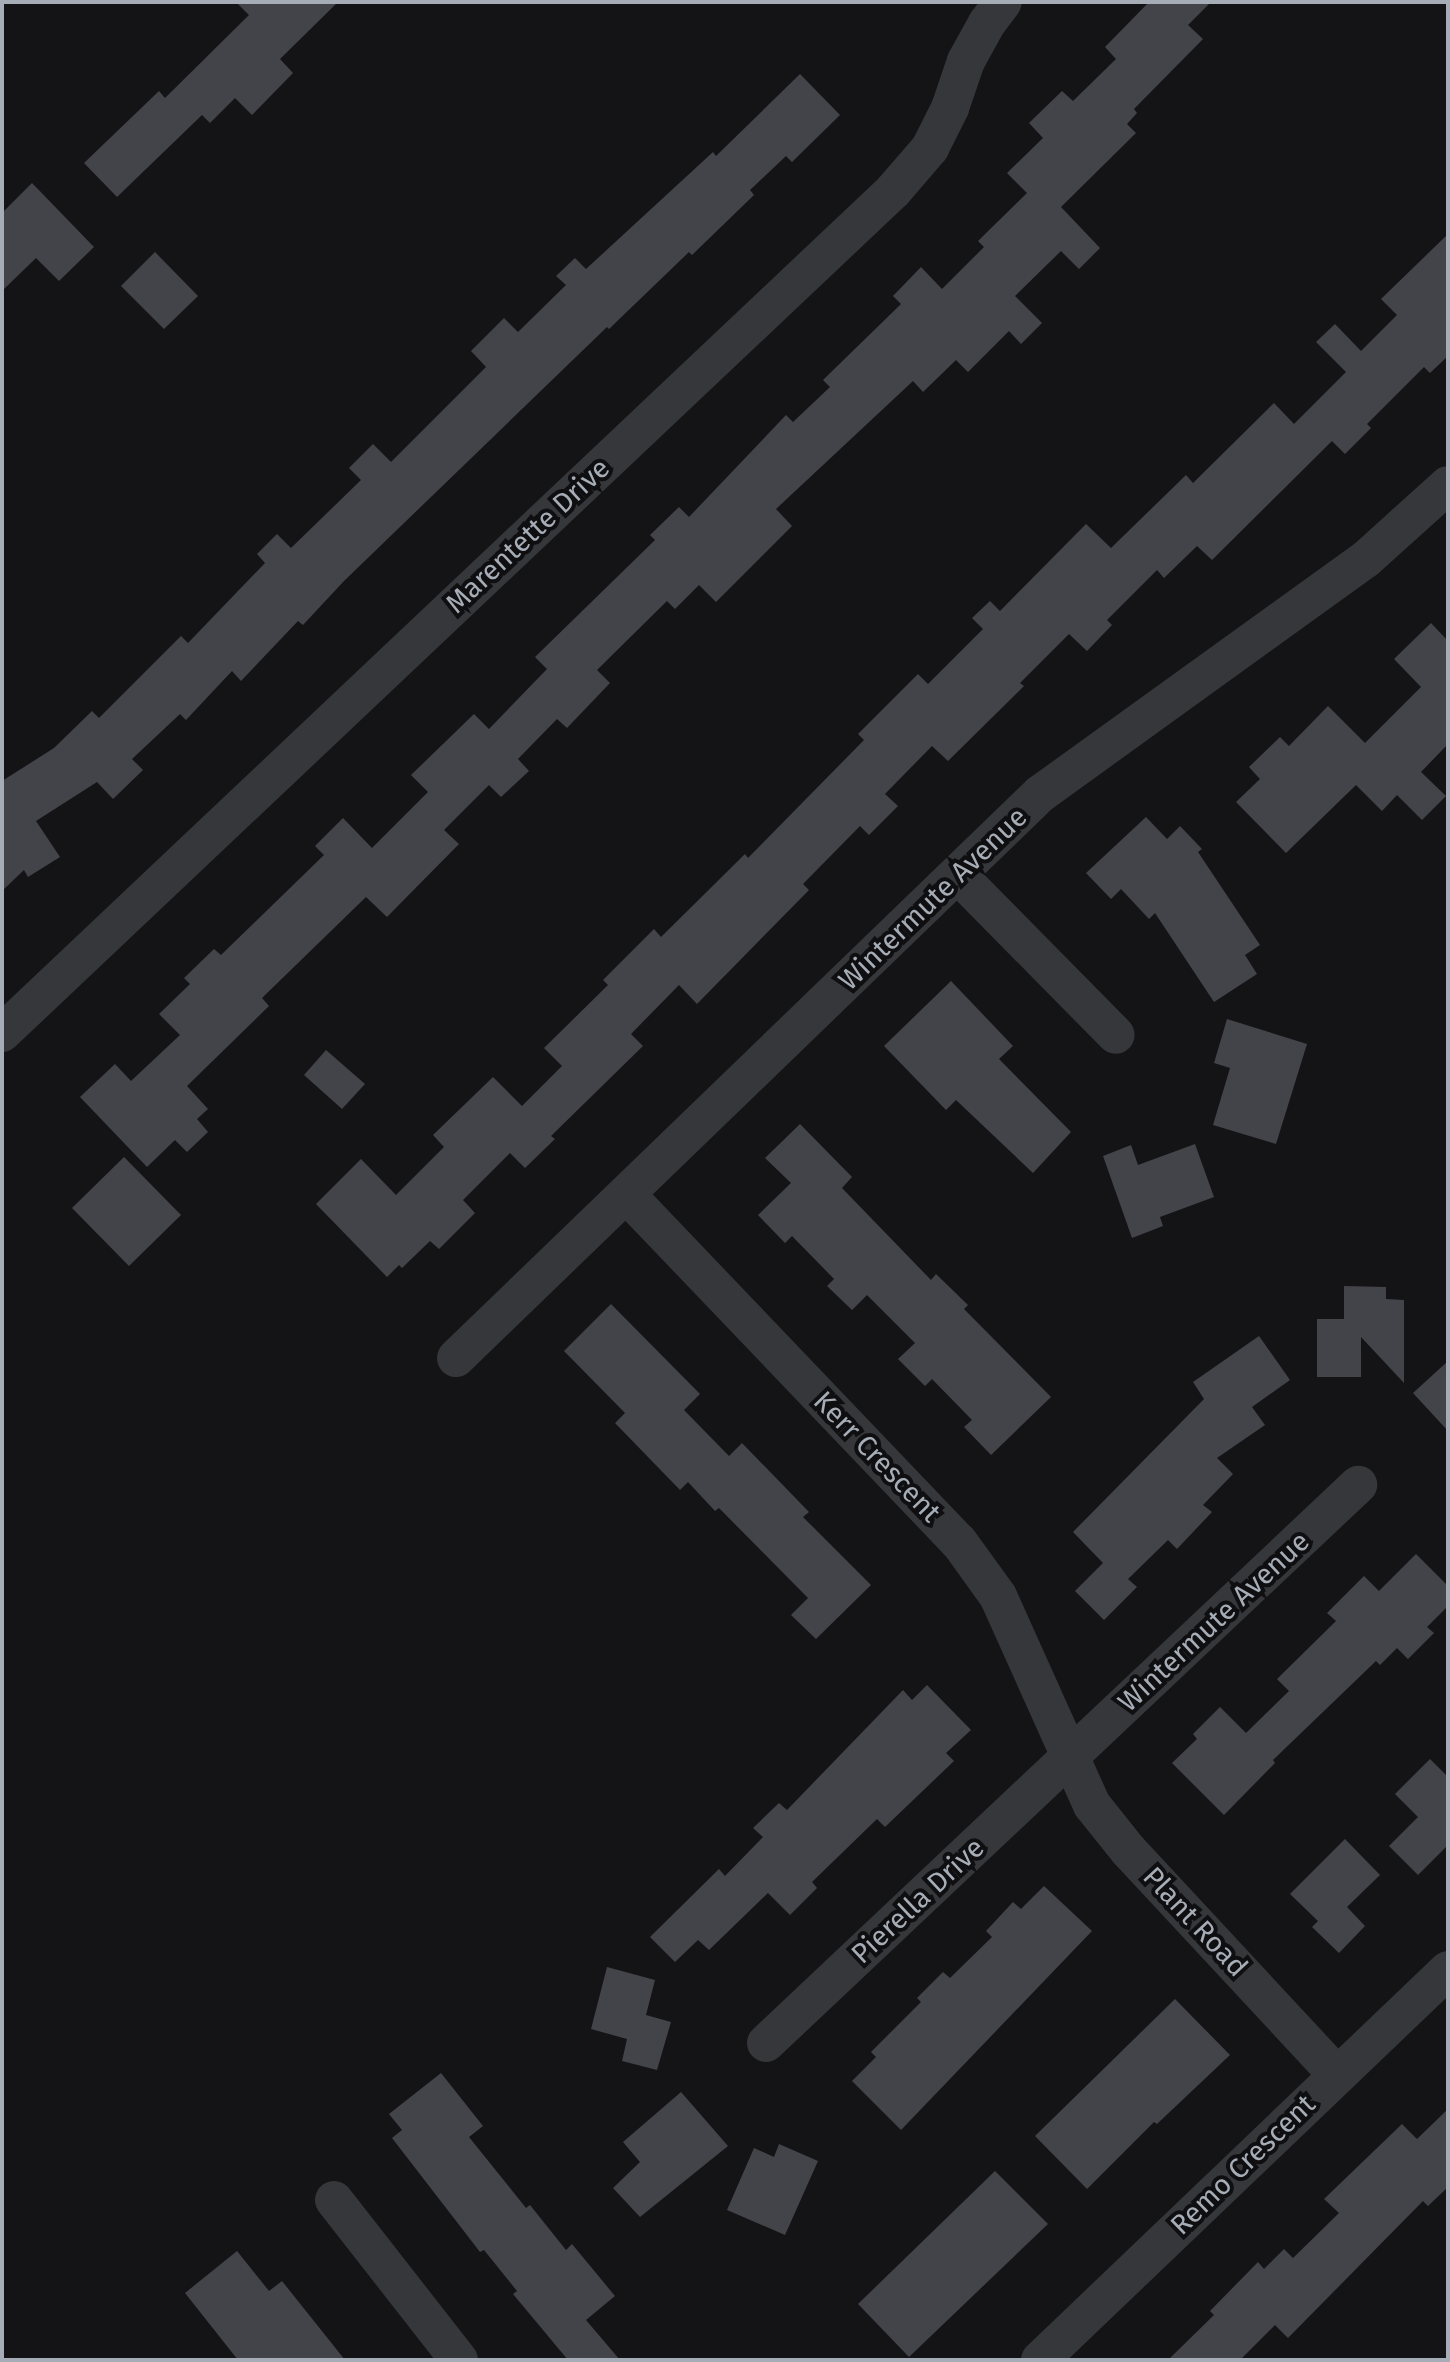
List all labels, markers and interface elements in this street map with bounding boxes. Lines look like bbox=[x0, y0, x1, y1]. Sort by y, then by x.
street label: Marentette Drive bbox=[439, 452, 617, 620]
street label: Wintermute Avenue bbox=[832, 801, 1034, 997]
street label: Kerr Crescent bbox=[806, 1385, 948, 1529]
street label: Wintermute Avenue bbox=[1112, 1525, 1316, 1719]
street label: Pierella Drive bbox=[845, 1831, 991, 1971]
street label: Plant Road bbox=[1136, 1860, 1254, 1984]
street label: Remo Crescent bbox=[1164, 2088, 1322, 2242]

